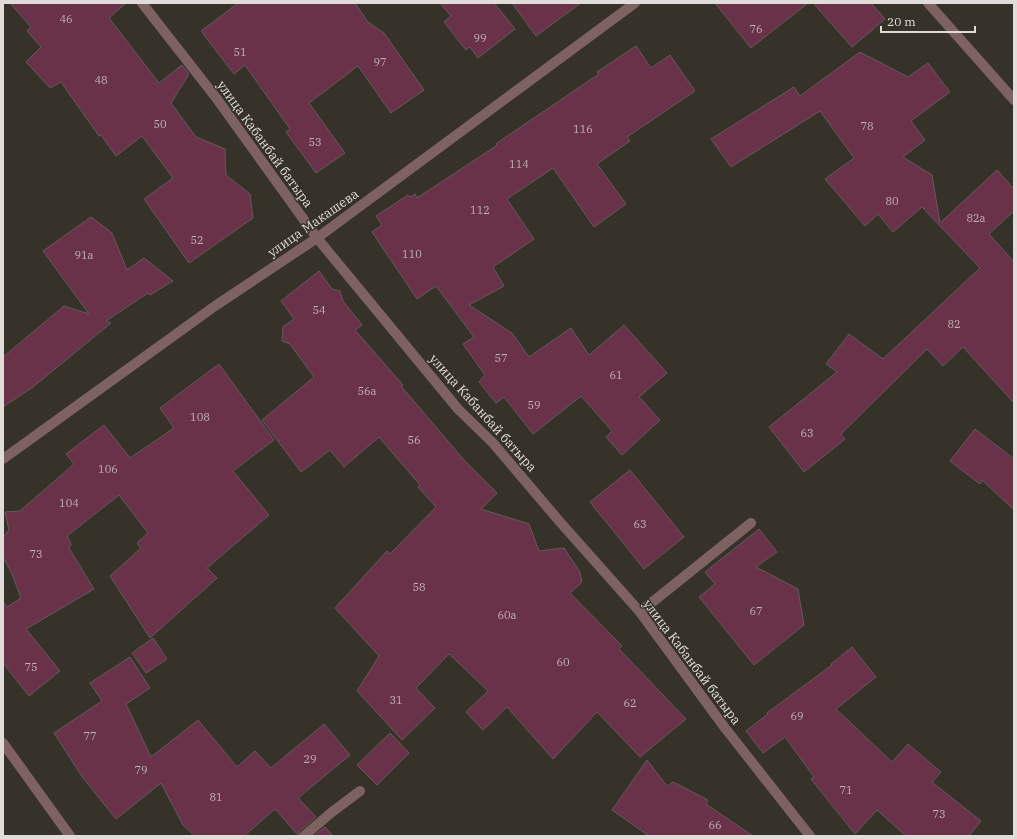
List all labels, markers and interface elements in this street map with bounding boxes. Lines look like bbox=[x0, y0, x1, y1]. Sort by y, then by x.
scale bar bbox=[881, 8, 975, 34]
house number: 46 bbox=[59, 12, 73, 26]
text: 20 m bbox=[887, 14, 916, 29]
house number: 76 bbox=[749, 22, 763, 36]
house number: 99 bbox=[473, 31, 487, 45]
house number: 51 bbox=[233, 45, 247, 59]
house number: 97 bbox=[373, 55, 387, 69]
house number: 48 bbox=[94, 73, 108, 87]
street label: улица Кабанбай батыра bbox=[213, 77, 317, 211]
house number: 50 bbox=[153, 117, 167, 131]
house number: 78 bbox=[860, 119, 874, 133]
house number: 116 bbox=[573, 122, 593, 136]
house number: 53 bbox=[308, 135, 322, 149]
house number: 114 bbox=[509, 157, 529, 171]
street label: улица Макашева bbox=[264, 185, 362, 261]
house number: 80 bbox=[885, 194, 899, 208]
house number: 112 bbox=[470, 203, 490, 217]
house number: 82а bbox=[966, 211, 986, 225]
house number: 52 bbox=[190, 233, 204, 247]
house number: 110 bbox=[402, 247, 422, 261]
house number: 91а bbox=[74, 248, 94, 262]
house number: 54 bbox=[312, 303, 326, 317]
house number: 82 bbox=[947, 317, 961, 331]
street label: улица Кабанбай батыра bbox=[426, 351, 540, 475]
house number: 57 bbox=[494, 351, 508, 365]
house number: 61 bbox=[609, 368, 623, 382]
house number: 56а bbox=[357, 384, 377, 398]
house number: 59 bbox=[527, 398, 541, 412]
house number: 108 bbox=[190, 410, 210, 424]
house number: 63 bbox=[800, 426, 814, 440]
house number: 56 bbox=[407, 433, 421, 447]
house number: 106 bbox=[98, 462, 118, 476]
house number: 104 bbox=[59, 496, 79, 510]
house number: 63 bbox=[633, 517, 647, 531]
house number: 73 bbox=[29, 547, 43, 561]
house number: 58 bbox=[412, 580, 426, 594]
street label: улица Кабанбай батыра bbox=[639, 596, 745, 728]
house number: 67 bbox=[749, 604, 763, 618]
house number: 60а bbox=[497, 608, 517, 622]
house number: 60 bbox=[556, 655, 570, 669]
house number: 75 bbox=[24, 660, 38, 674]
house number: 31 bbox=[389, 693, 403, 707]
house number: 62 bbox=[623, 696, 637, 710]
house number: 69 bbox=[790, 709, 804, 723]
house number: 77 bbox=[83, 729, 97, 743]
house number: 29 bbox=[303, 752, 317, 766]
house number: 79 bbox=[134, 763, 148, 777]
house number: 71 bbox=[839, 783, 853, 797]
house number: 81 bbox=[209, 790, 223, 804]
house number: 73 bbox=[932, 807, 946, 821]
house number: 66 bbox=[708, 818, 722, 832]

